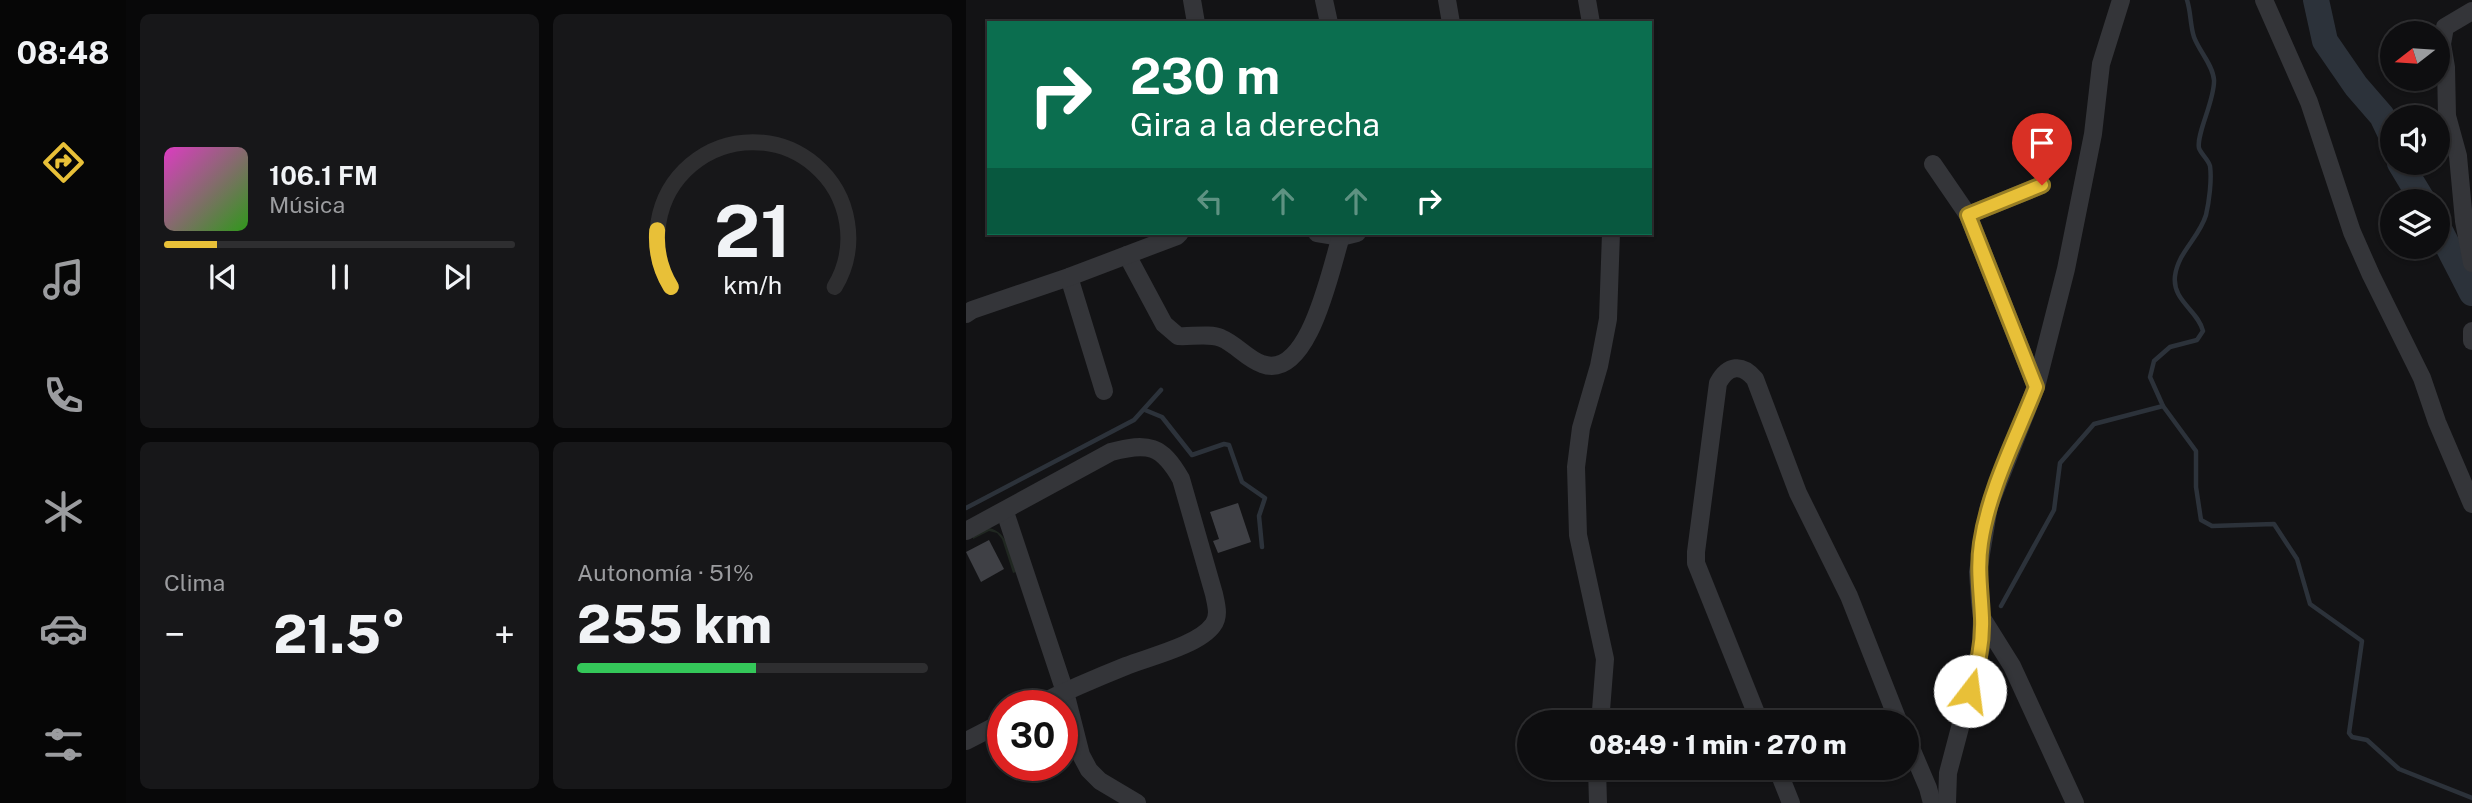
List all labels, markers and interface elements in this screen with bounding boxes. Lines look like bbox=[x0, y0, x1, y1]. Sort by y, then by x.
north arrow bbox=[2380, 21, 2450, 91]
map controls bbox=[2380, 21, 2450, 259]
text: 08:48 bbox=[17, 34, 109, 71]
text: 230 m bbox=[1130, 47, 1280, 105]
icon: right bbox=[1015, 49, 1106, 140]
button: sound bbox=[2380, 105, 2450, 175]
text: Gira a la derecha bbox=[1130, 106, 1380, 143]
pin bbox=[2012, 113, 2072, 185]
icon: arrive bbox=[2023, 124, 2061, 162]
icon: directions bbox=[39, 138, 88, 187]
text: 106.1 FM bbox=[269, 160, 378, 191]
icon: left bbox=[1191, 182, 1229, 220]
icon: ahead bbox=[1264, 182, 1302, 220]
icon: ahead bbox=[1337, 182, 1375, 220]
icon: right bbox=[1410, 182, 1448, 220]
text: 21 bbox=[714, 189, 791, 274]
button: layers bbox=[2380, 189, 2450, 259]
text: Música bbox=[269, 191, 345, 218]
icon: music bbox=[39, 255, 88, 304]
icon: previous bbox=[204, 258, 242, 296]
icon: pause bbox=[321, 258, 359, 296]
icon: next bbox=[438, 258, 476, 296]
text: km/h bbox=[723, 270, 782, 300]
icon: phone bbox=[39, 371, 88, 420]
icon: climate bbox=[39, 487, 88, 536]
text: Autonomía · 51% bbox=[577, 559, 754, 586]
text: Clima bbox=[164, 569, 225, 596]
text: 255 km bbox=[577, 594, 772, 655]
icon: car bbox=[39, 604, 88, 653]
text: 21.5° bbox=[273, 604, 406, 665]
text: − bbox=[164, 612, 185, 657]
text: + bbox=[494, 612, 515, 657]
position arrow bbox=[1933, 654, 2007, 728]
speed limit sign: 30 bbox=[987, 690, 1078, 781]
icon: filters bbox=[39, 720, 88, 769]
text: 08:49 · 1 min · 270 m bbox=[1589, 729, 1847, 760]

